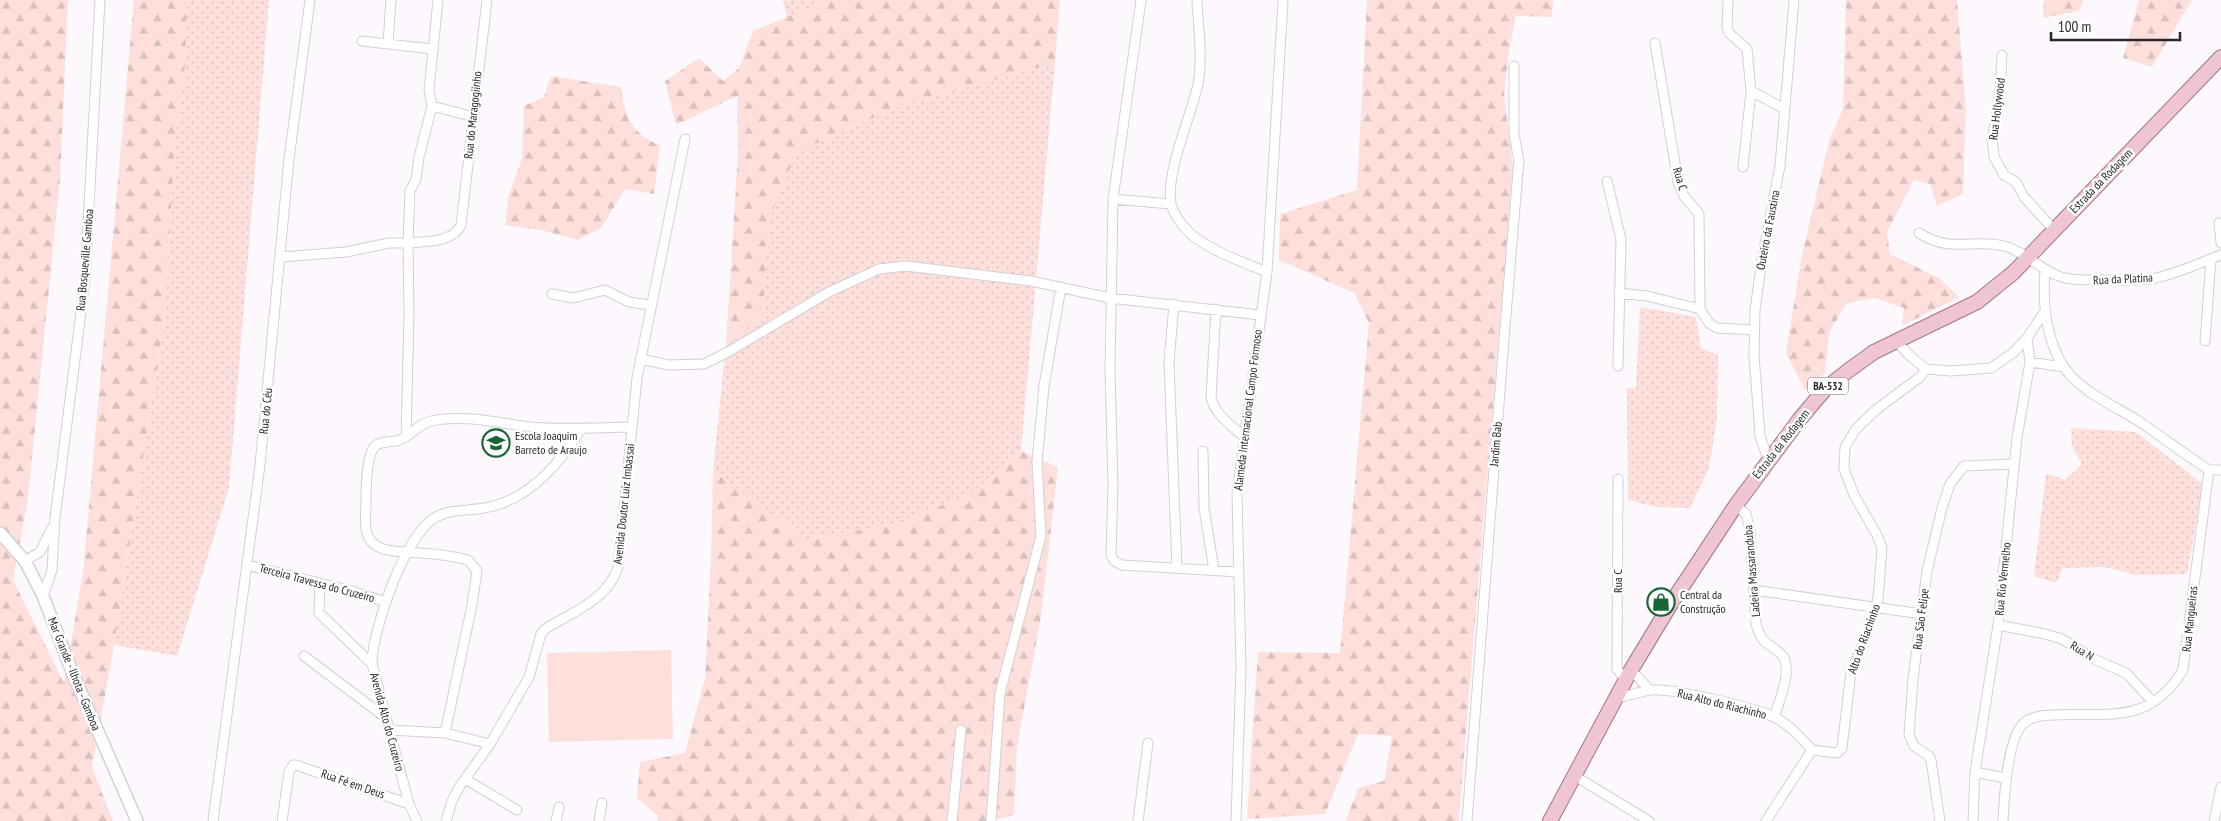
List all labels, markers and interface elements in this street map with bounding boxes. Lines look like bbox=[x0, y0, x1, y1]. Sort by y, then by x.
scale bar bbox=[2051, 10, 2180, 42]
text: 100 m bbox=[2058, 17, 2091, 36]
street label: Rua do Maragogiinho bbox=[460, 70, 485, 160]
street label: Rua Hollywood bbox=[1985, 77, 2008, 141]
street label: Estrada da Rodagem bbox=[2066, 145, 2135, 216]
street label: Rua C bbox=[1670, 165, 1691, 193]
street label: Outeiro da Faustina bbox=[1752, 188, 1783, 271]
street label: Rua Bosqueville Gamboa bbox=[73, 208, 96, 312]
street label: Rua da Platina bbox=[2093, 269, 2153, 288]
street label: Alameda Internacional Campo Formoso bbox=[1230, 329, 1265, 491]
road number: BA-532 bbox=[1808, 378, 1848, 394]
street label: Rua do Céu bbox=[256, 387, 275, 435]
street label: Estrada da Rodagem bbox=[1749, 406, 1813, 481]
street label: Jardim Bab bbox=[1486, 421, 1505, 468]
school or university icon: Escola Joaquim Barreto de Araujo bbox=[481, 428, 511, 458]
place label: Escola Joaquim Barreto de Araujo bbox=[515, 428, 587, 457]
street label: Avenida Doutor Luiz Imbassai bbox=[610, 443, 637, 565]
street label: Ladeira Massaranduba bbox=[1740, 524, 1763, 618]
street label: Rua Rio Vermelho bbox=[1991, 542, 2014, 616]
street label: Terceira Travessa do Cruzeiro bbox=[258, 560, 376, 605]
street label: Rua C bbox=[1610, 569, 1625, 593]
street label: Rua Mangueiras bbox=[2179, 585, 2200, 653]
shop icon: Central da Construção bbox=[1646, 587, 1676, 617]
place label: Central da Construção bbox=[1680, 587, 1726, 616]
street label: Rua São Felipe bbox=[1909, 587, 1932, 650]
street label: Alto do Riachinho bbox=[1844, 602, 1883, 676]
street label: Mar Grande - Ilhota - Gamboa bbox=[45, 615, 104, 733]
street label: Rua N bbox=[2068, 638, 2097, 664]
street label: Avenida Alto do Cruzeiro bbox=[367, 671, 408, 773]
street label: Rua Alto do Riachinho bbox=[1676, 685, 1768, 722]
street label: Rua Fé em Deus bbox=[319, 766, 387, 801]

